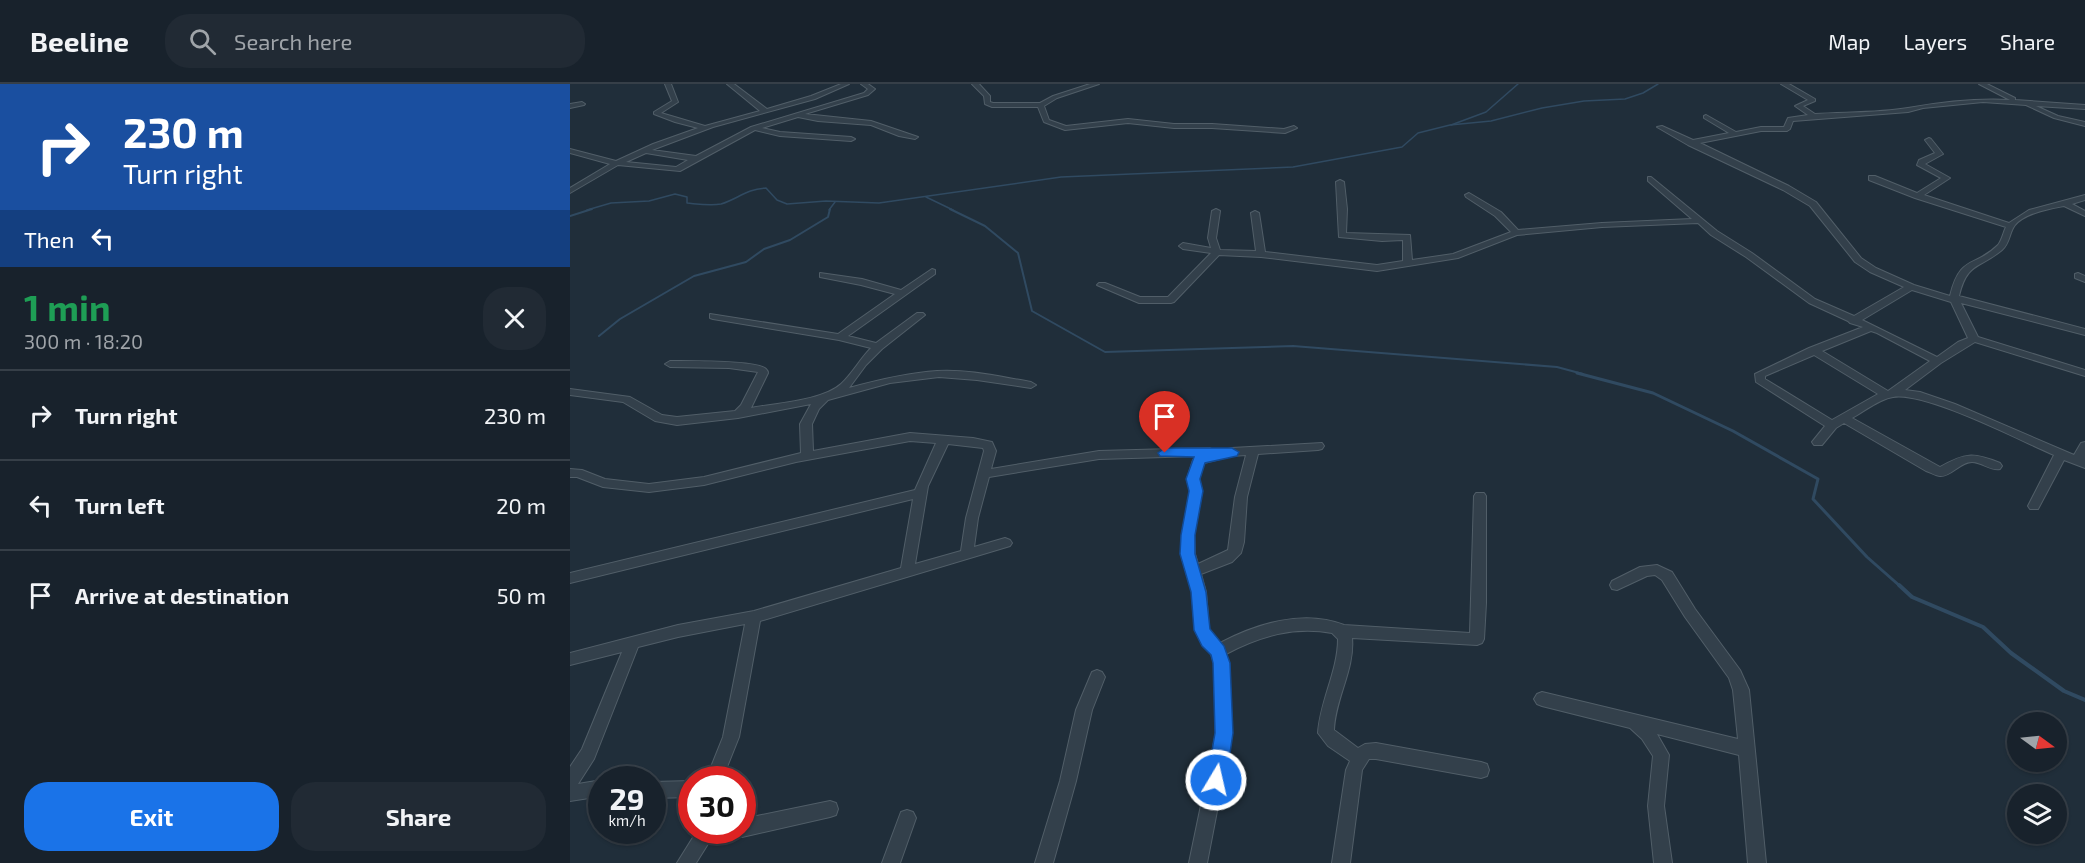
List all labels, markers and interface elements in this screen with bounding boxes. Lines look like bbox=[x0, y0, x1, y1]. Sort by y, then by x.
search box bbox=[165, 14, 585, 68]
text: Beeline bbox=[30, 24, 129, 58]
icon: search bbox=[186, 25, 219, 58]
text: Search here bbox=[234, 28, 352, 54]
text: Map bbox=[1828, 29, 1870, 54]
text: Layers bbox=[1903, 29, 1967, 54]
text: Share bbox=[2000, 29, 2055, 54]
text: 230 m bbox=[123, 106, 244, 156]
icon: right bbox=[24, 108, 102, 186]
text: Turn right bbox=[123, 157, 243, 189]
icon: left bbox=[86, 222, 119, 255]
text: Then bbox=[24, 226, 74, 252]
text: 1 min bbox=[24, 285, 111, 328]
button: close bbox=[483, 287, 546, 350]
text: 300 m · 18:20 bbox=[24, 329, 143, 353]
pin bbox=[1139, 391, 1190, 453]
icon: right bbox=[24, 399, 57, 432]
icon: arrive bbox=[1148, 400, 1181, 433]
text: Turn right bbox=[75, 402, 177, 428]
text: 230 m bbox=[484, 402, 546, 428]
icon: left bbox=[24, 489, 57, 522]
text: Turn left bbox=[75, 492, 164, 518]
text: 20 m bbox=[496, 492, 546, 518]
icon: arrive bbox=[24, 579, 57, 612]
text: Arrive at destination bbox=[75, 582, 289, 608]
text: 50 m bbox=[497, 582, 546, 608]
north arrow bbox=[2007, 712, 2067, 772]
map controls bbox=[2007, 712, 2067, 844]
position arrow bbox=[1184, 748, 1248, 812]
speed limit sign: 30 bbox=[678, 766, 756, 844]
text: 29 bbox=[609, 780, 645, 816]
button: Exit bbox=[24, 782, 279, 851]
button: Share bbox=[291, 782, 546, 851]
button: layers bbox=[2007, 784, 2067, 844]
text: km/h bbox=[608, 811, 646, 829]

